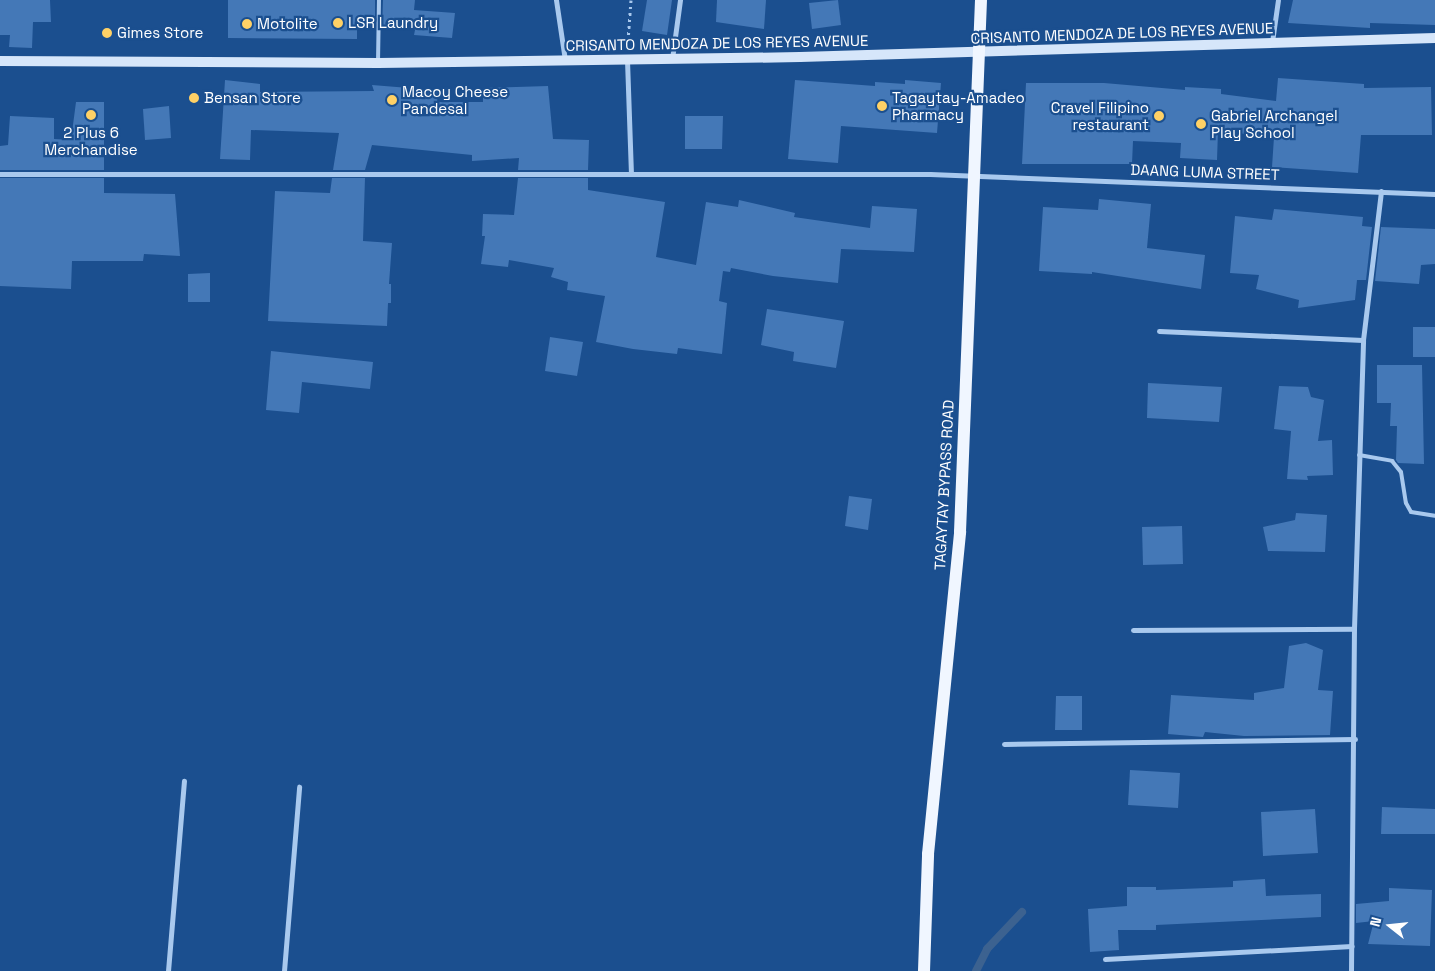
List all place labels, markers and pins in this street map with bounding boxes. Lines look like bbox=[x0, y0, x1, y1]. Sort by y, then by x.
place label: LSR Laundry bbox=[348, 14, 438, 32]
place label: Motolite bbox=[257, 15, 318, 33]
marker: LSR Laundry bbox=[332, 17, 344, 29]
marker: Motolite bbox=[241, 18, 253, 30]
place label: Gimes Store bbox=[117, 24, 203, 42]
marker: Gimes Store bbox=[101, 27, 113, 39]
place label: Macoy Cheese Pandesal bbox=[402, 82, 508, 117]
place label: Tagaytay-Amadeo Pharmacy bbox=[892, 88, 1025, 123]
place label: Bensan Store bbox=[204, 89, 301, 107]
marker: Bensan Store bbox=[188, 92, 200, 104]
marker: Macoy Cheese Pandesal bbox=[386, 94, 398, 106]
place label: Cravel Filipino restaurant bbox=[1051, 98, 1149, 133]
marker: Tagaytay-Amadeo Pharmacy bbox=[876, 100, 888, 112]
place label: Gabriel Archangel Play School bbox=[1211, 106, 1338, 141]
marker: 2 Plus 6 Merchandise bbox=[85, 109, 97, 121]
marker: Cravel Filipino restaurant bbox=[1153, 110, 1165, 122]
marker: Gabriel Archangel Play School bbox=[1195, 118, 1207, 130]
place label: 2 Plus 6 Merchandise bbox=[44, 123, 138, 158]

